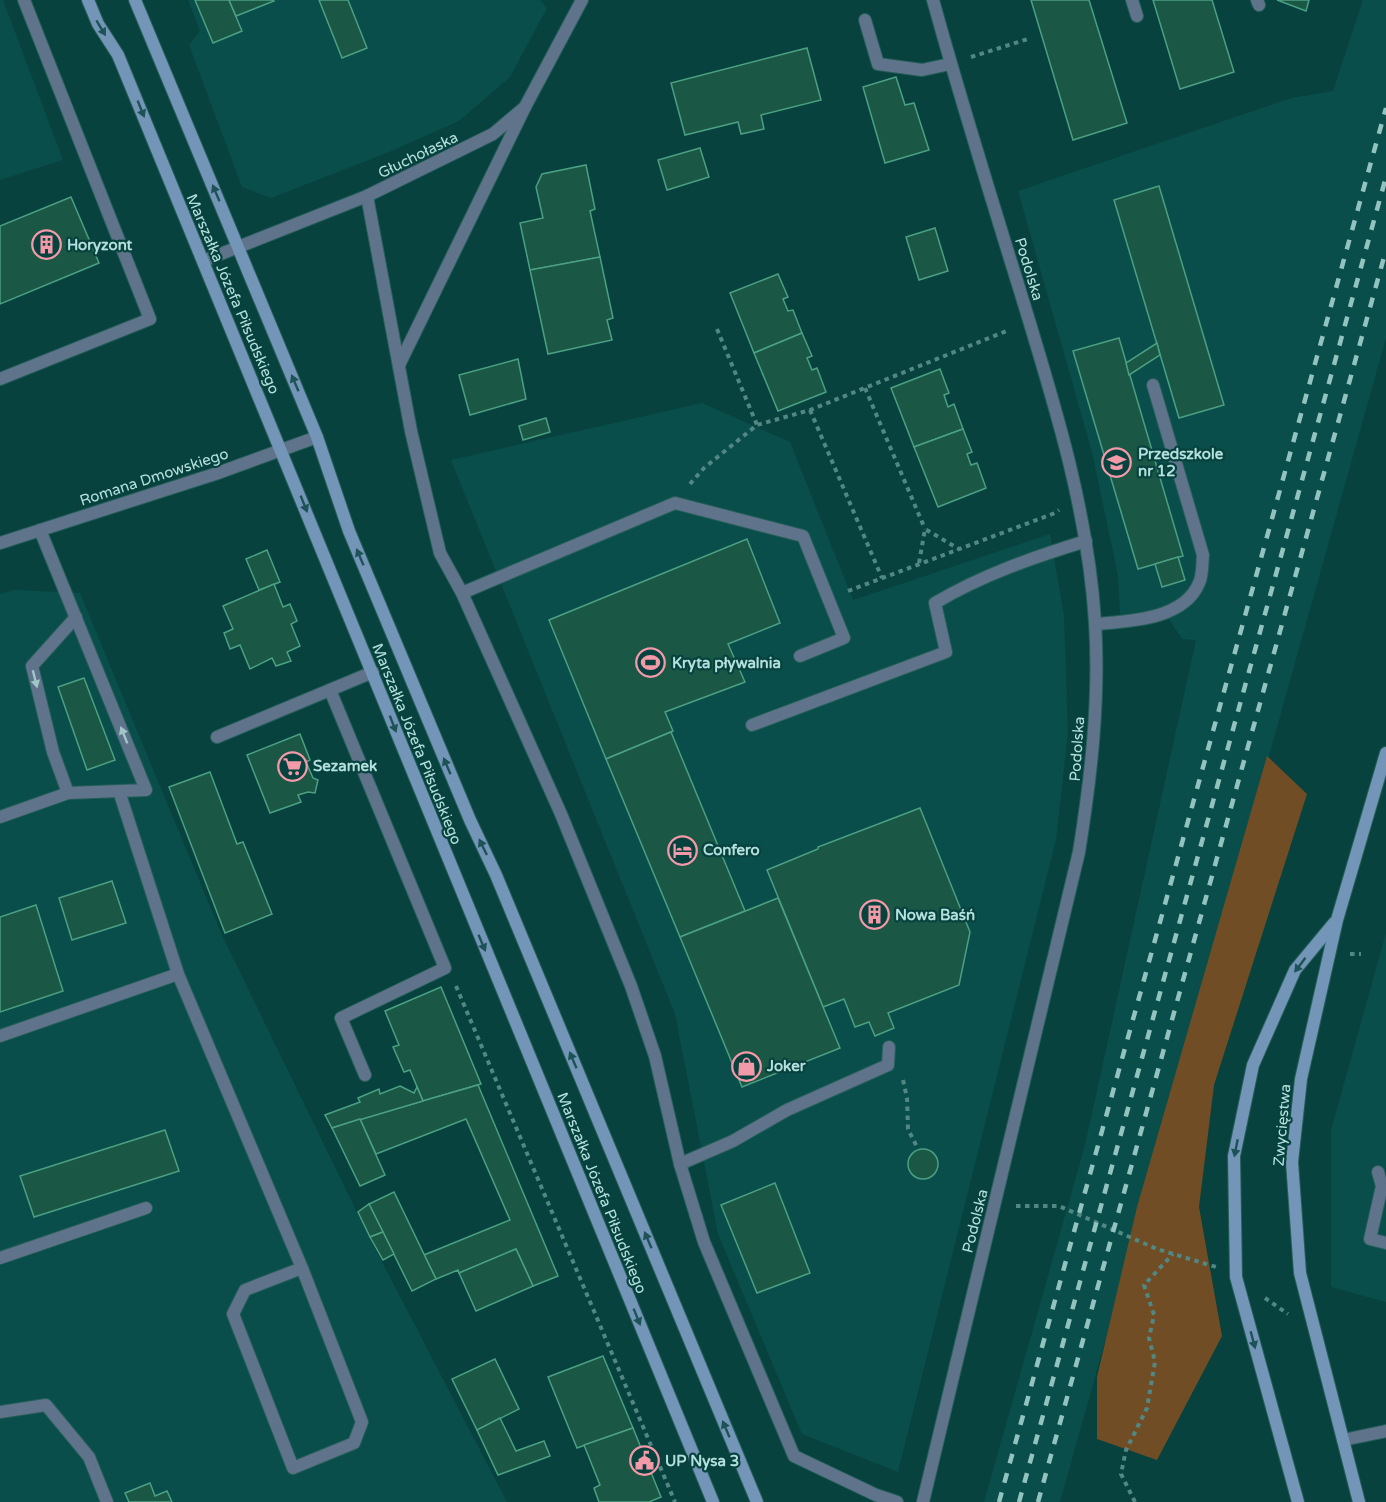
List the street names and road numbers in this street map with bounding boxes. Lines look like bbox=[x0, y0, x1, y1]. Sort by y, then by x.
street label: Głuchołaska bbox=[375, 128, 461, 182]
street label: Marszałka Józefa Piłsudskiego bbox=[183, 191, 283, 397]
street label: Podolska bbox=[1011, 235, 1047, 303]
street label: Romana Dmowskiego bbox=[77, 444, 231, 510]
street label: Marszałka Józefa Piłsudskiego bbox=[368, 641, 466, 847]
street label: Podolska bbox=[1066, 716, 1088, 782]
street label: Zwycięstwa bbox=[1269, 1083, 1295, 1167]
street label: Marszałka Józefa Piłsudskiego bbox=[553, 1090, 651, 1296]
street label: Podolska bbox=[958, 1187, 992, 1255]

